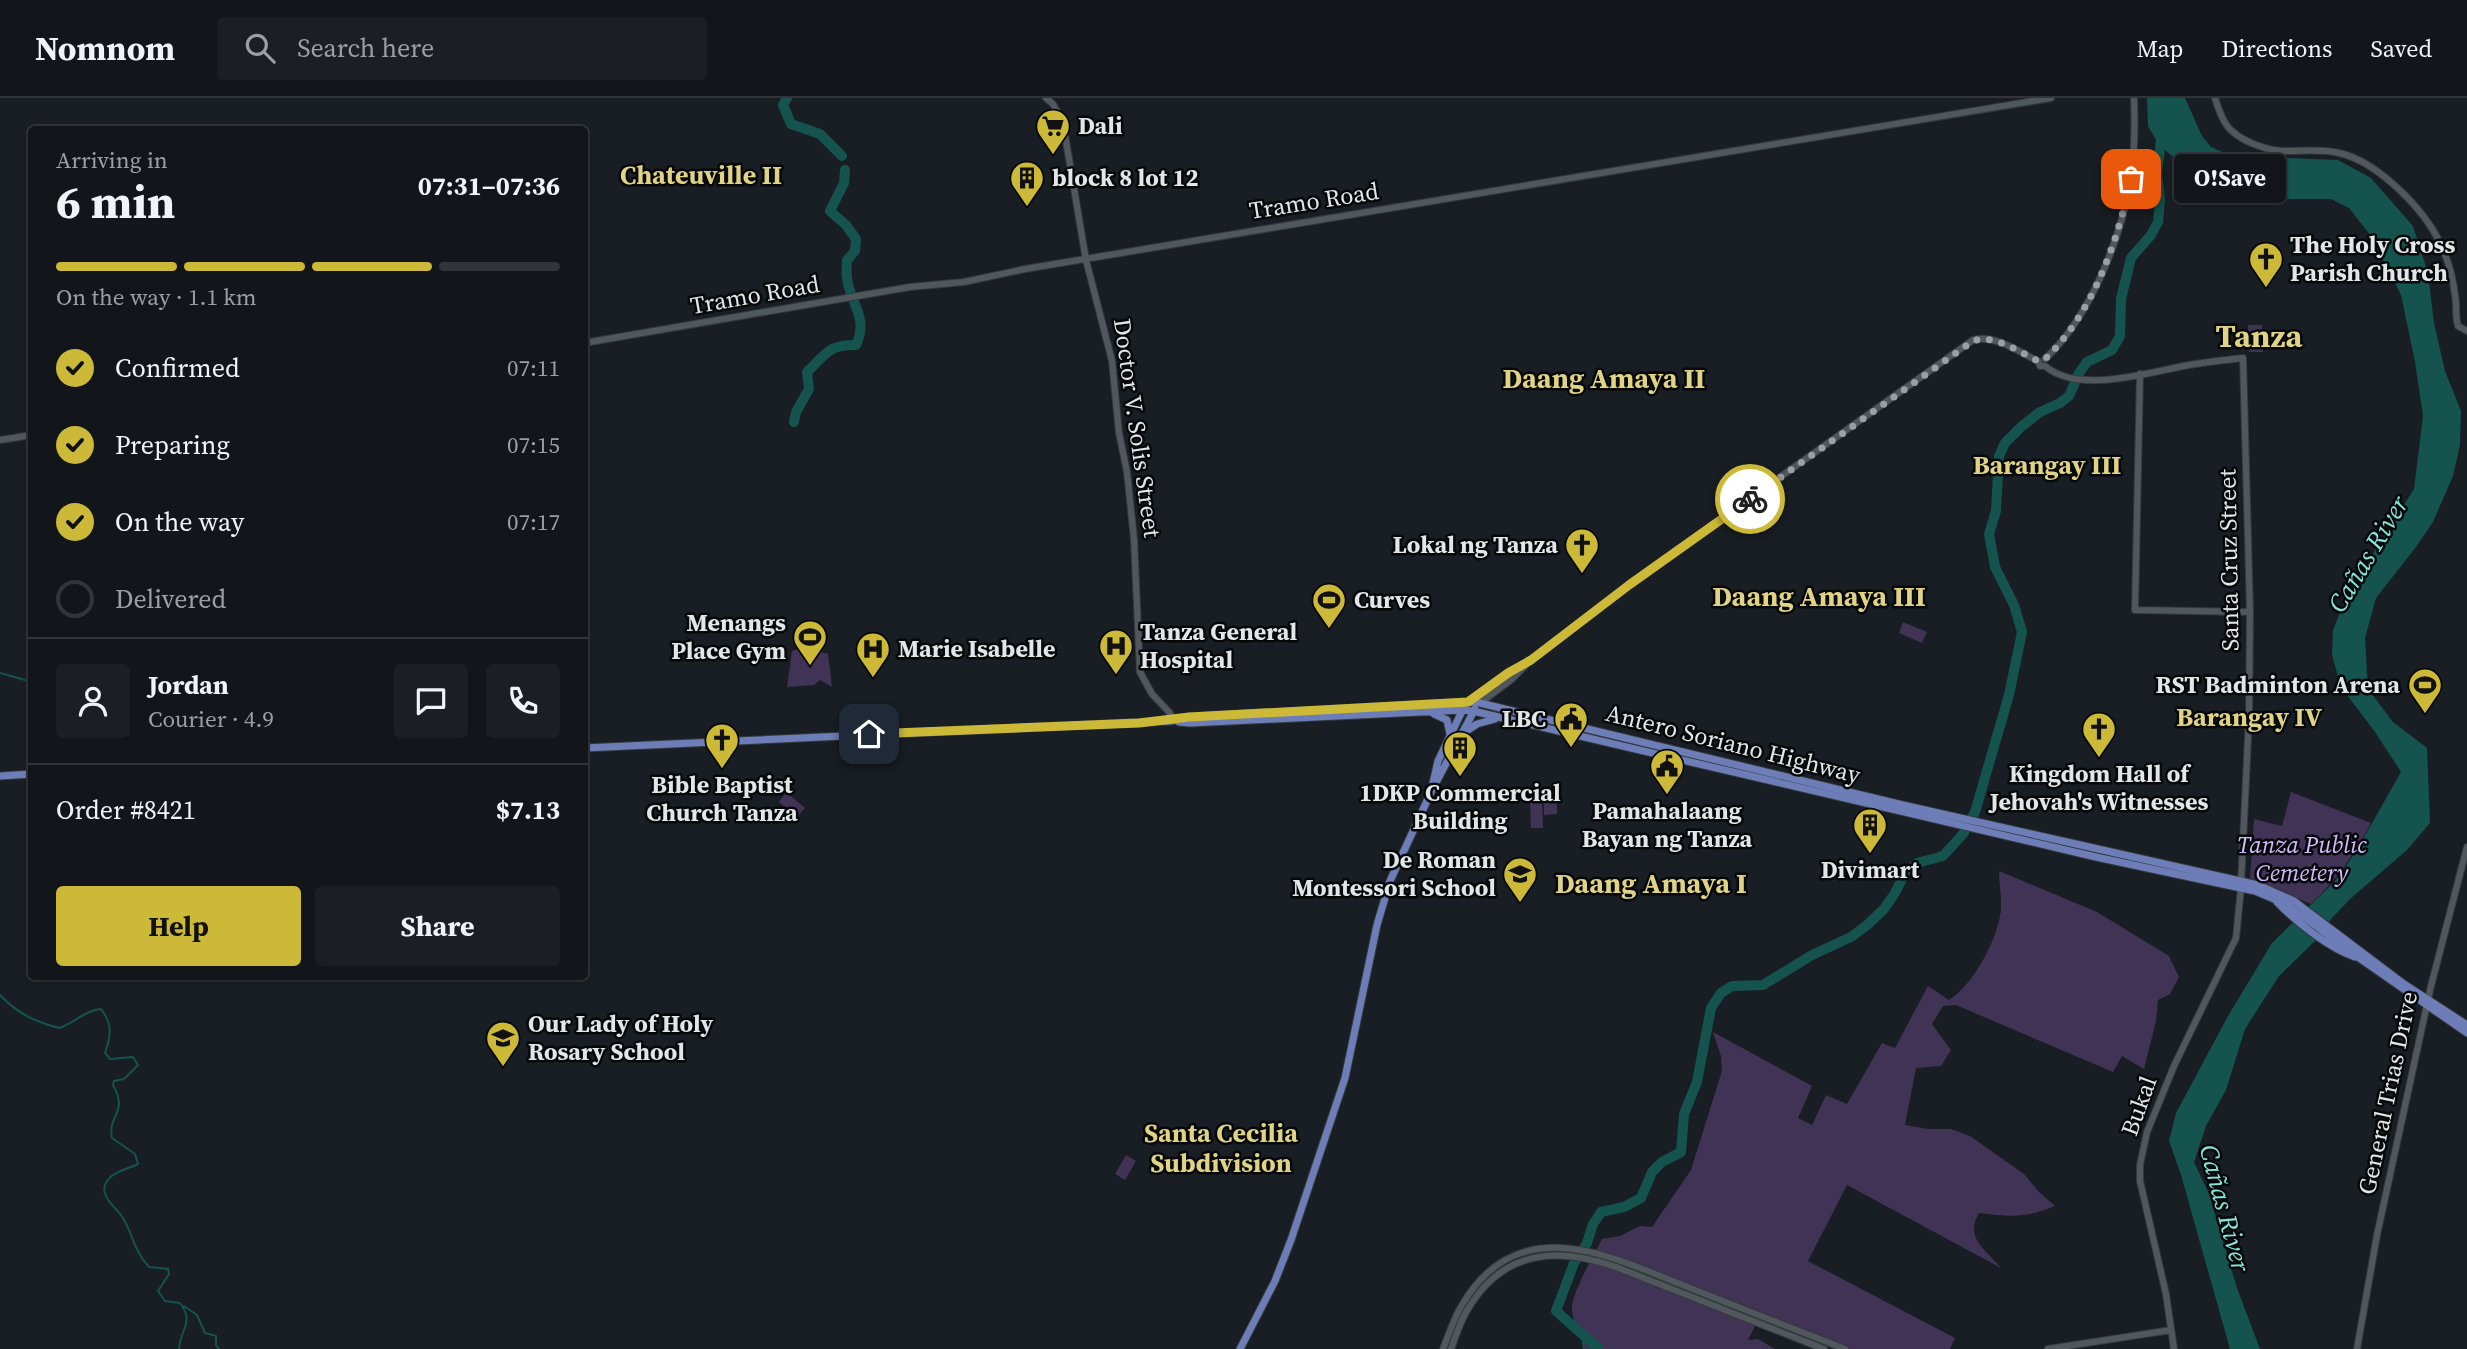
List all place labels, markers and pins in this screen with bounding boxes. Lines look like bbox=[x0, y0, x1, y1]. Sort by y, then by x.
supermarket icon: Dali bbox=[1034, 107, 1072, 156]
place label: Dali bbox=[1078, 109, 1123, 142]
pin bbox=[2101, 149, 2161, 209]
callout: O!Save bbox=[2173, 154, 2285, 204]
building icon: block 8 lot 12 bbox=[1008, 159, 1046, 208]
place label: block 8 lot 12 bbox=[1052, 161, 1198, 194]
place label: The Holy Cross Parish Church bbox=[2290, 228, 2455, 289]
church icon: The Holy Cross Parish Church bbox=[2247, 240, 2285, 289]
church icon: Lokal ng Tanza bbox=[1563, 526, 1601, 575]
place label: Lokal ng Tanza bbox=[1393, 528, 1558, 561]
sports icon: Curves bbox=[1310, 581, 1348, 630]
place label: Curves bbox=[1354, 583, 1430, 616]
place label: Menangs Place Gym bbox=[671, 606, 786, 667]
place label: Tanza General Hospital bbox=[1140, 615, 1298, 676]
sports icon: Menangs Place Gym bbox=[791, 618, 829, 667]
hospital icon: Tanza General Hospital bbox=[1097, 627, 1135, 676]
hospital icon: Marie Isabelle bbox=[854, 630, 892, 679]
place label: Marie Isabelle bbox=[898, 632, 1056, 665]
sports icon: RST Badminton Arena bbox=[2406, 666, 2444, 715]
place label: RST Badminton Arena bbox=[2155, 668, 2400, 701]
public building icon: LBC bbox=[1552, 700, 1590, 749]
place label: LBC bbox=[1502, 702, 1546, 735]
pin bbox=[839, 704, 899, 764]
church icon: Kingdom Hall of Jehovah's Witnesses bbox=[2080, 710, 2118, 759]
church icon: Bible Baptist Church Tanza bbox=[703, 721, 741, 770]
building icon: 1DKP Commercial Building bbox=[1441, 729, 1479, 778]
public building icon: Pamahalaang Bayan ng Tanza bbox=[1648, 747, 1686, 796]
place label: Kingdom Hall of Jehovah's Witnesses bbox=[1988, 757, 2209, 818]
place label: Bible Baptist Church Tanza bbox=[646, 768, 798, 829]
place label: 1DKP Commercial Building bbox=[1359, 776, 1561, 837]
place label: Pamahalaang Bayan ng Tanza bbox=[1582, 794, 1753, 855]
building icon: Divimart bbox=[1851, 806, 1889, 855]
place label: De Roman Montessori School bbox=[1292, 843, 1496, 904]
place label: Divimart bbox=[1821, 853, 1920, 886]
school or university icon: De Roman Montessori School bbox=[1501, 855, 1539, 904]
place label: Our Lady of Holy Rosary School bbox=[528, 1007, 713, 1068]
school or university icon: Our Lady of Holy Rosary School bbox=[484, 1019, 522, 1068]

